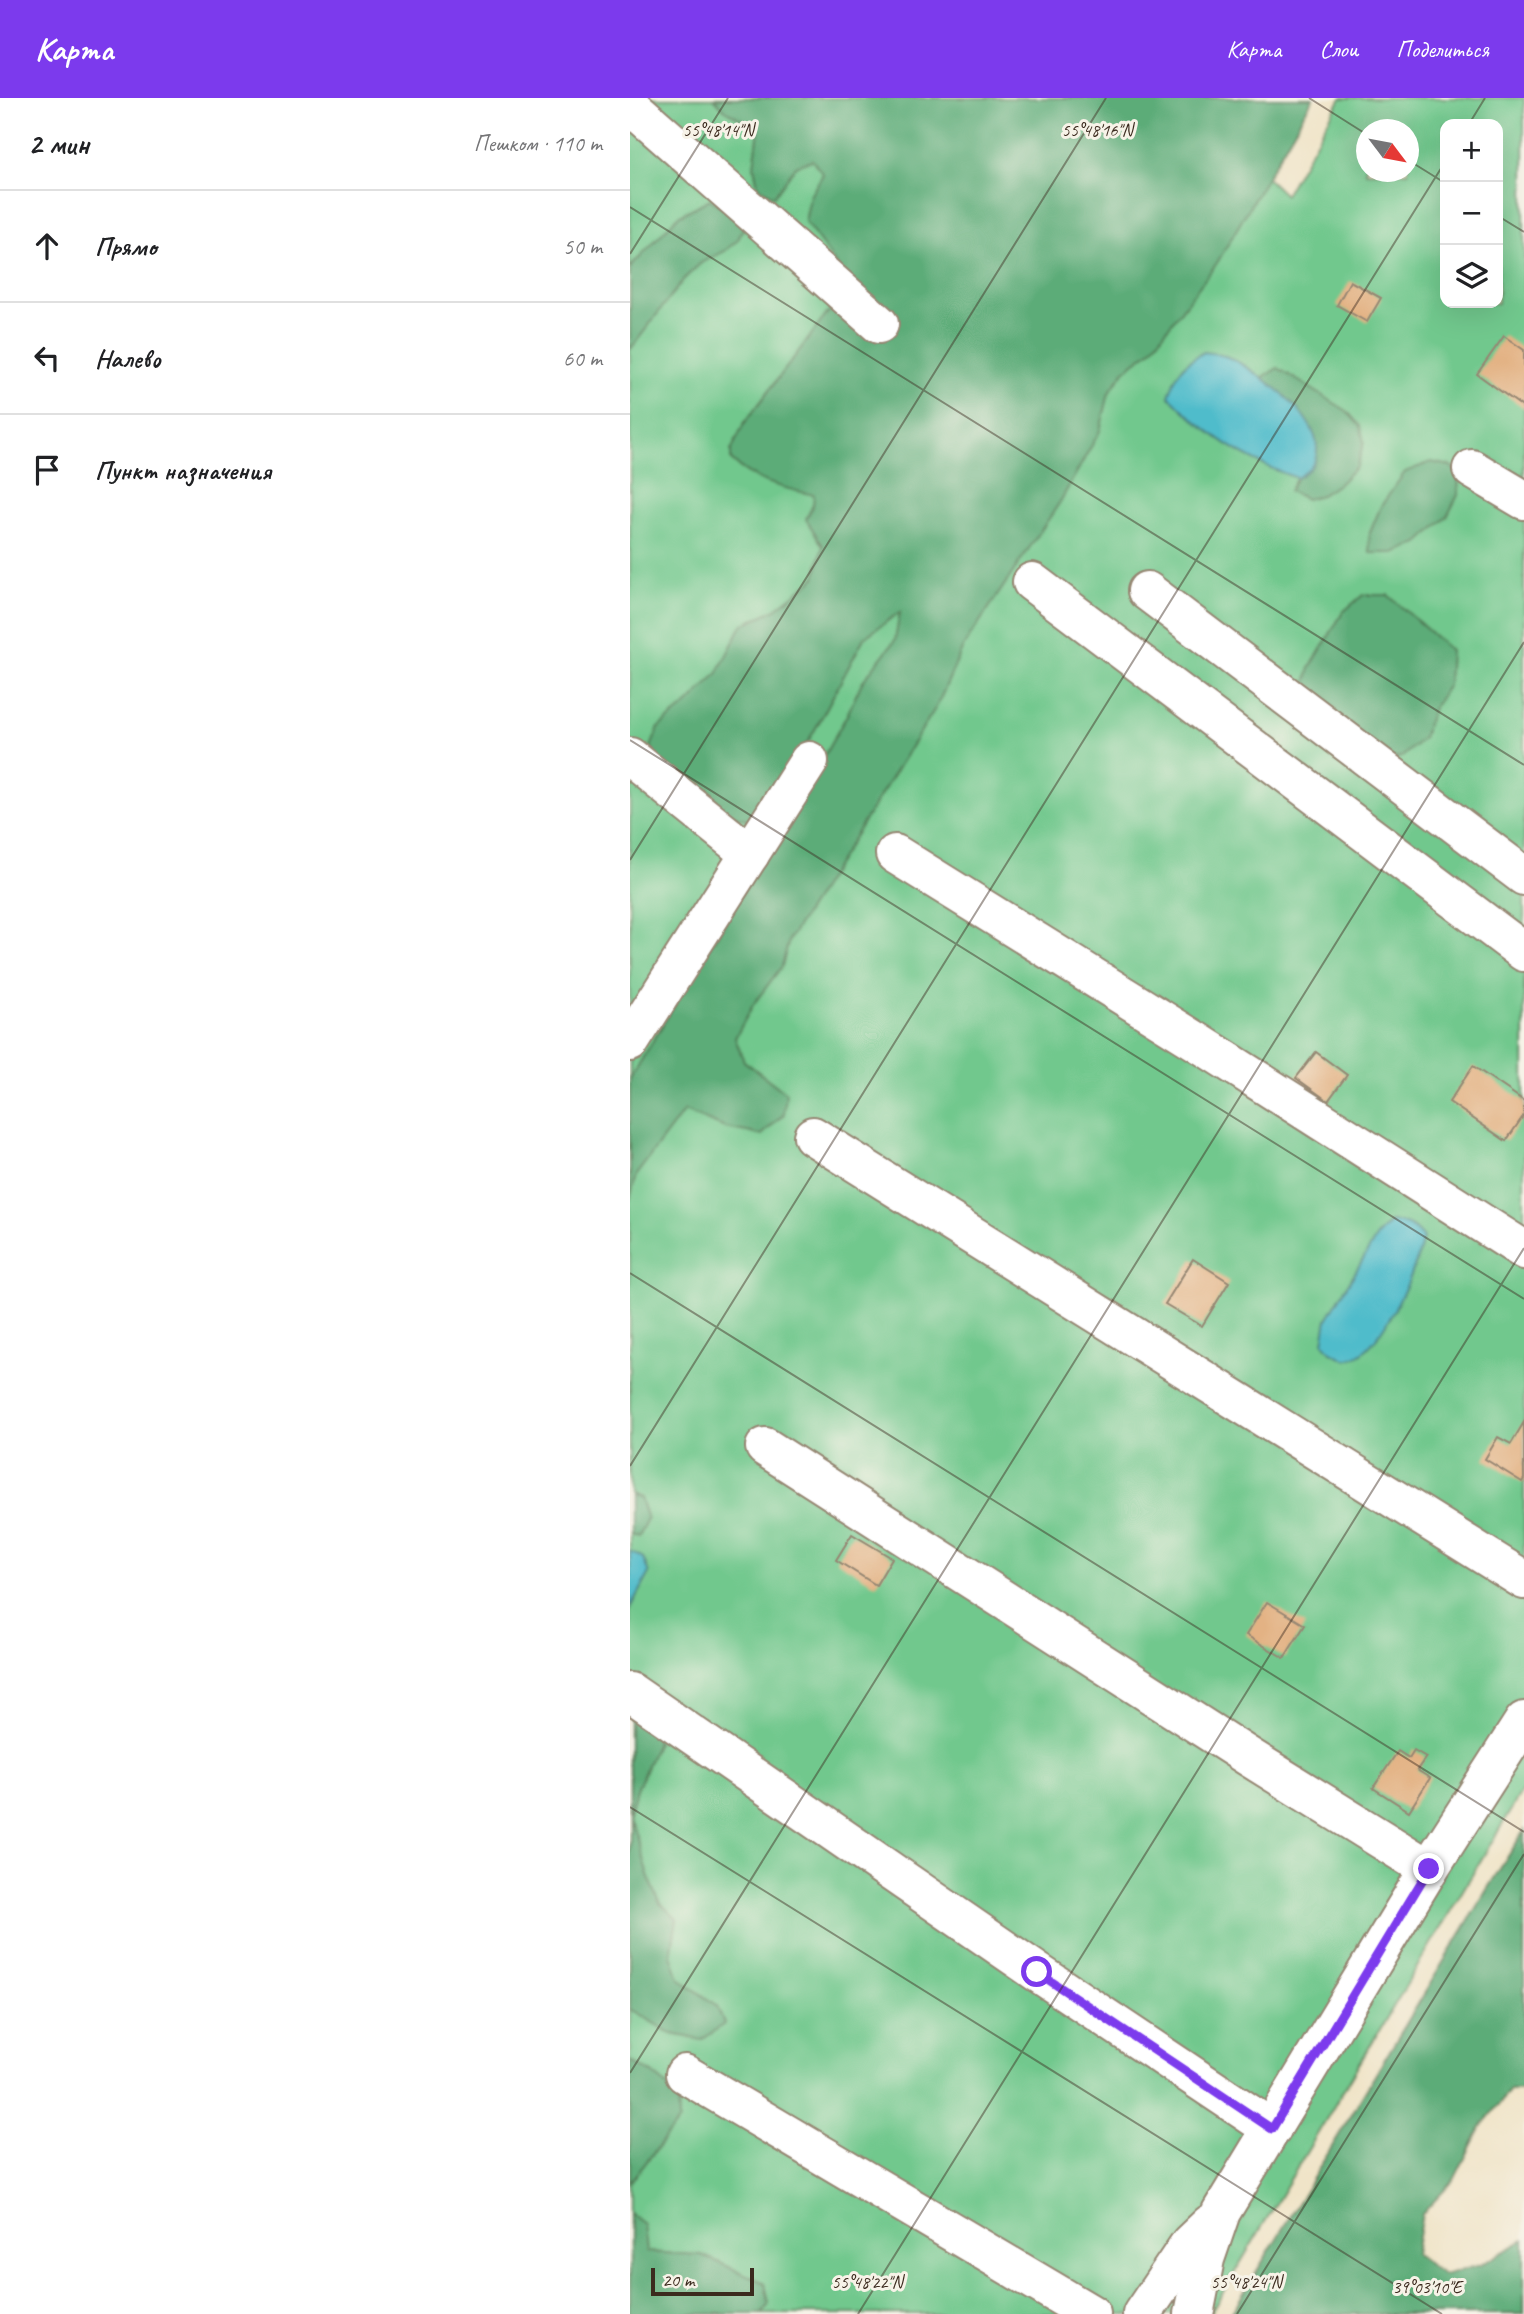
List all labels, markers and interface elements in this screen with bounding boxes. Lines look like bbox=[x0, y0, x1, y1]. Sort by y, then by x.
text: Карта bbox=[35, 28, 114, 70]
text: Карта bbox=[1227, 34, 1281, 64]
text: Слои bbox=[1319, 34, 1358, 64]
text: Поделиться bbox=[1396, 34, 1489, 64]
text: 55°48'14"N bbox=[683, 119, 757, 141]
text: 55°48'16"N bbox=[1062, 119, 1136, 141]
north arrow bbox=[1356, 119, 1419, 182]
map controls bbox=[1440, 119, 1503, 308]
button: + bbox=[1440, 119, 1503, 182]
text: 2 мин bbox=[28, 125, 89, 163]
text: Пешком · 110 m bbox=[474, 129, 602, 158]
button: − bbox=[1440, 182, 1503, 245]
icon: ahead bbox=[28, 227, 66, 265]
text: Прямо bbox=[95, 230, 157, 263]
text: 50 m bbox=[563, 232, 602, 261]
button: layers bbox=[1440, 245, 1503, 308]
icon: left bbox=[28, 339, 66, 377]
text: Налево bbox=[95, 342, 161, 375]
text: 60 m bbox=[563, 344, 602, 373]
icon: arrive bbox=[28, 451, 66, 489]
text: Пункт назначения bbox=[95, 454, 271, 487]
route end bbox=[1413, 1853, 1444, 1884]
route start bbox=[1021, 1956, 1052, 1987]
scale bar bbox=[651, 2265, 754, 2297]
text: 20 m bbox=[662, 2268, 694, 2292]
text: 55°48'22"N bbox=[832, 2271, 906, 2293]
text: 55°48'24"N bbox=[1211, 2271, 1285, 2293]
text: 39°03'10"E bbox=[1392, 2276, 1464, 2298]

